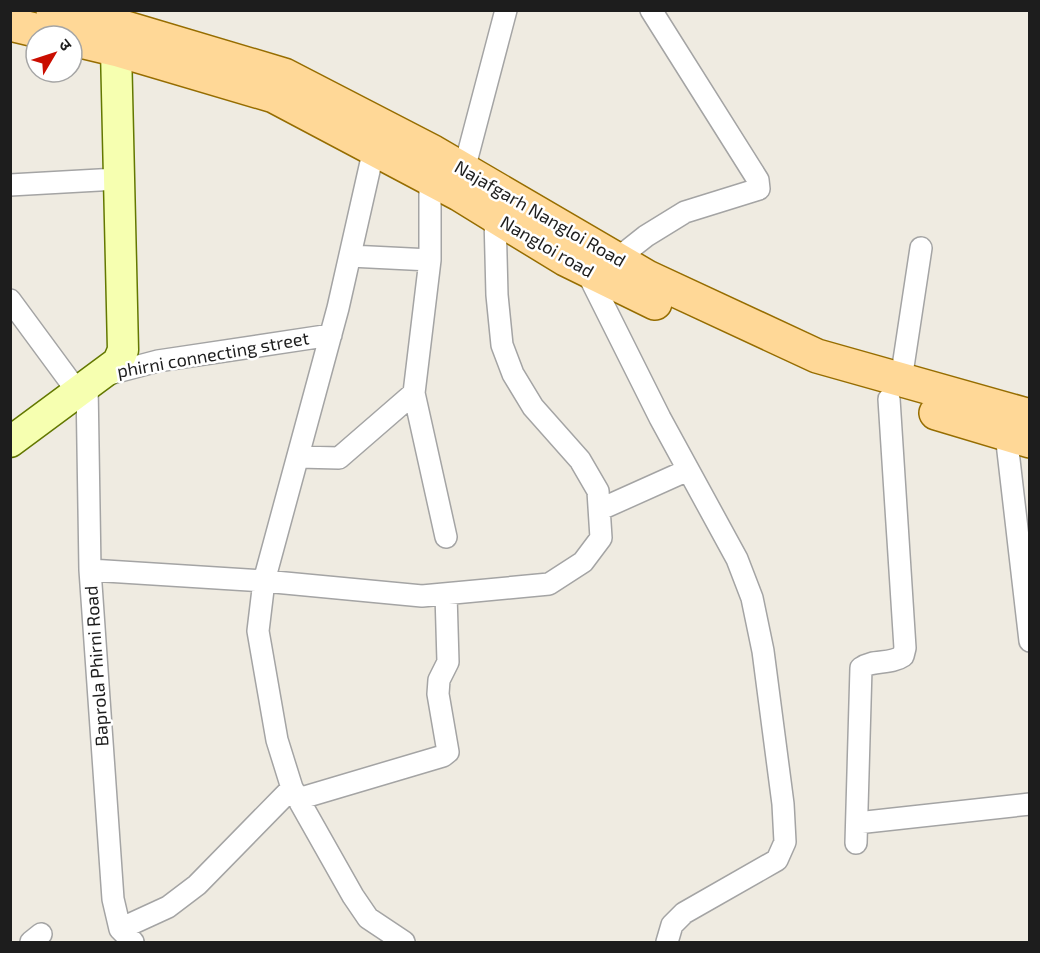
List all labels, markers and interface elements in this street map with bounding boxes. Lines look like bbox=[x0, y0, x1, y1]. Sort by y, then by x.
north arrow bbox=[24, 24, 84, 84]
text: उ bbox=[56, 35, 77, 54]
street label: Najafgarh Nangloi Road bbox=[451, 155, 630, 271]
street label: Nangloi road bbox=[497, 210, 598, 282]
street label: phirni connecting street bbox=[115, 326, 311, 382]
street label: Baprola Phirni Road bbox=[79, 585, 113, 747]

